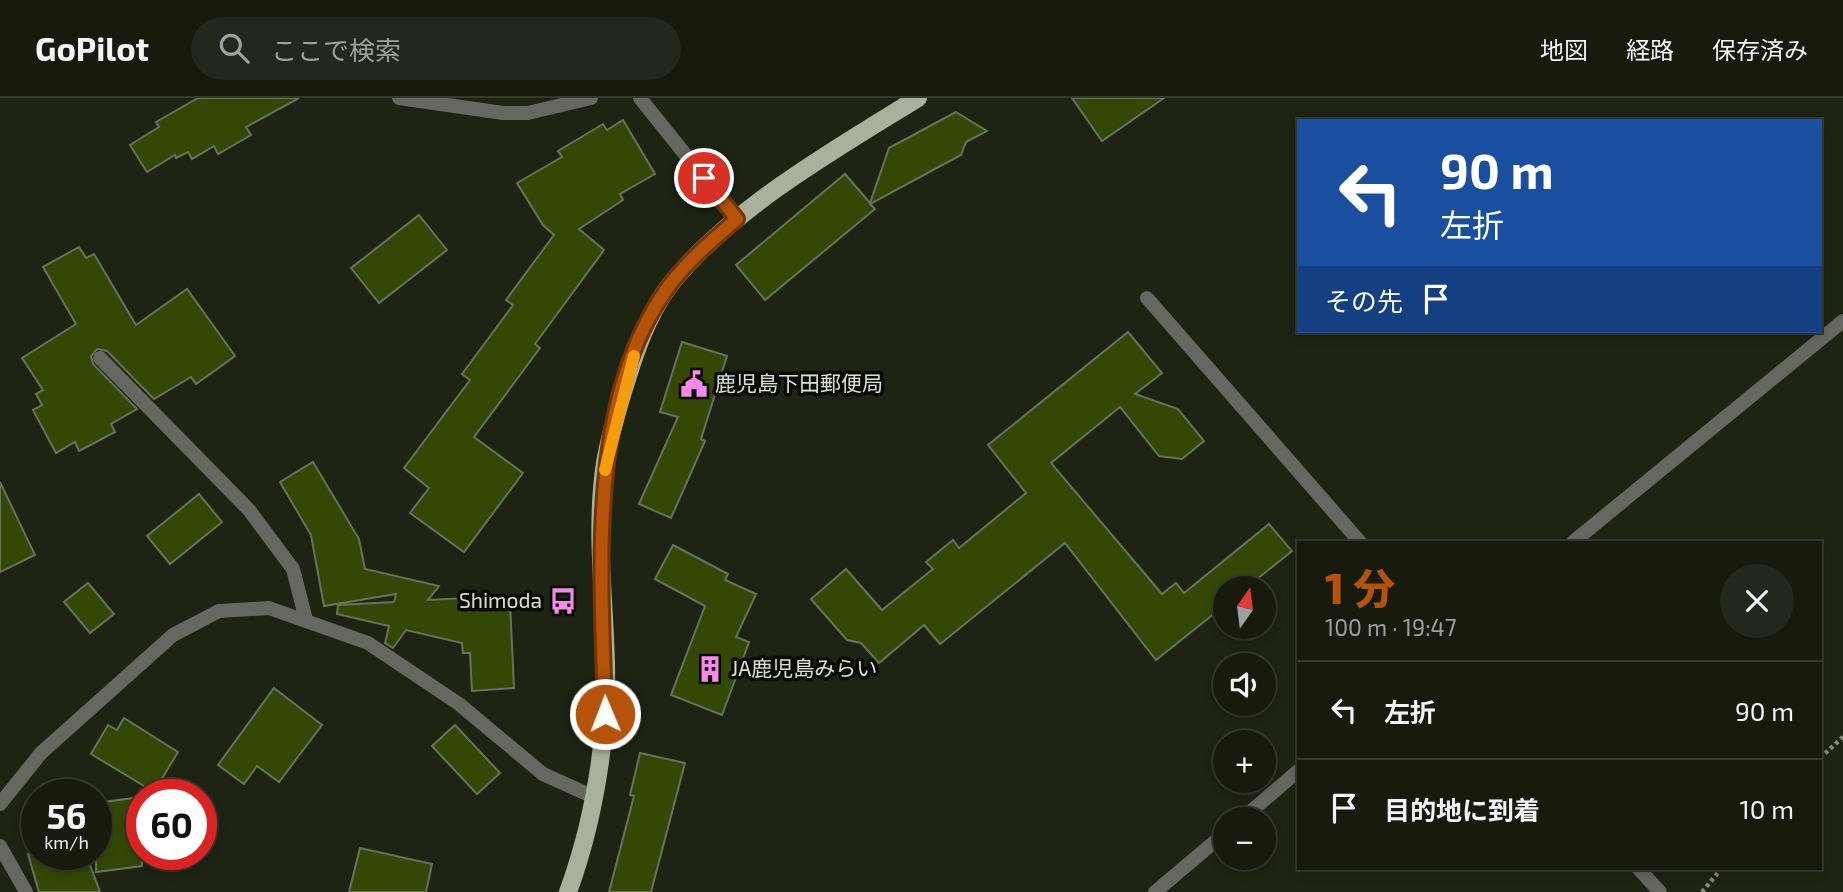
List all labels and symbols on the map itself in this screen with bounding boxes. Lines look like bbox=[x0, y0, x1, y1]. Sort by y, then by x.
pin bbox=[674, 148, 734, 208]
public building icon: 鹿児島下田郵便局 bbox=[679, 369, 709, 399]
place label: 鹿児島下田郵便局 bbox=[715, 370, 883, 395]
north arrow bbox=[1213, 576, 1276, 639]
bus stop icon: Shimoda bbox=[548, 586, 578, 616]
place label: Shimoda bbox=[459, 587, 542, 612]
building icon: JA鹿児島みらい bbox=[695, 654, 725, 684]
place label: JA鹿児島みらい bbox=[731, 655, 877, 680]
position arrow bbox=[568, 677, 642, 751]
speed limit sign: 60 bbox=[126, 779, 217, 870]

